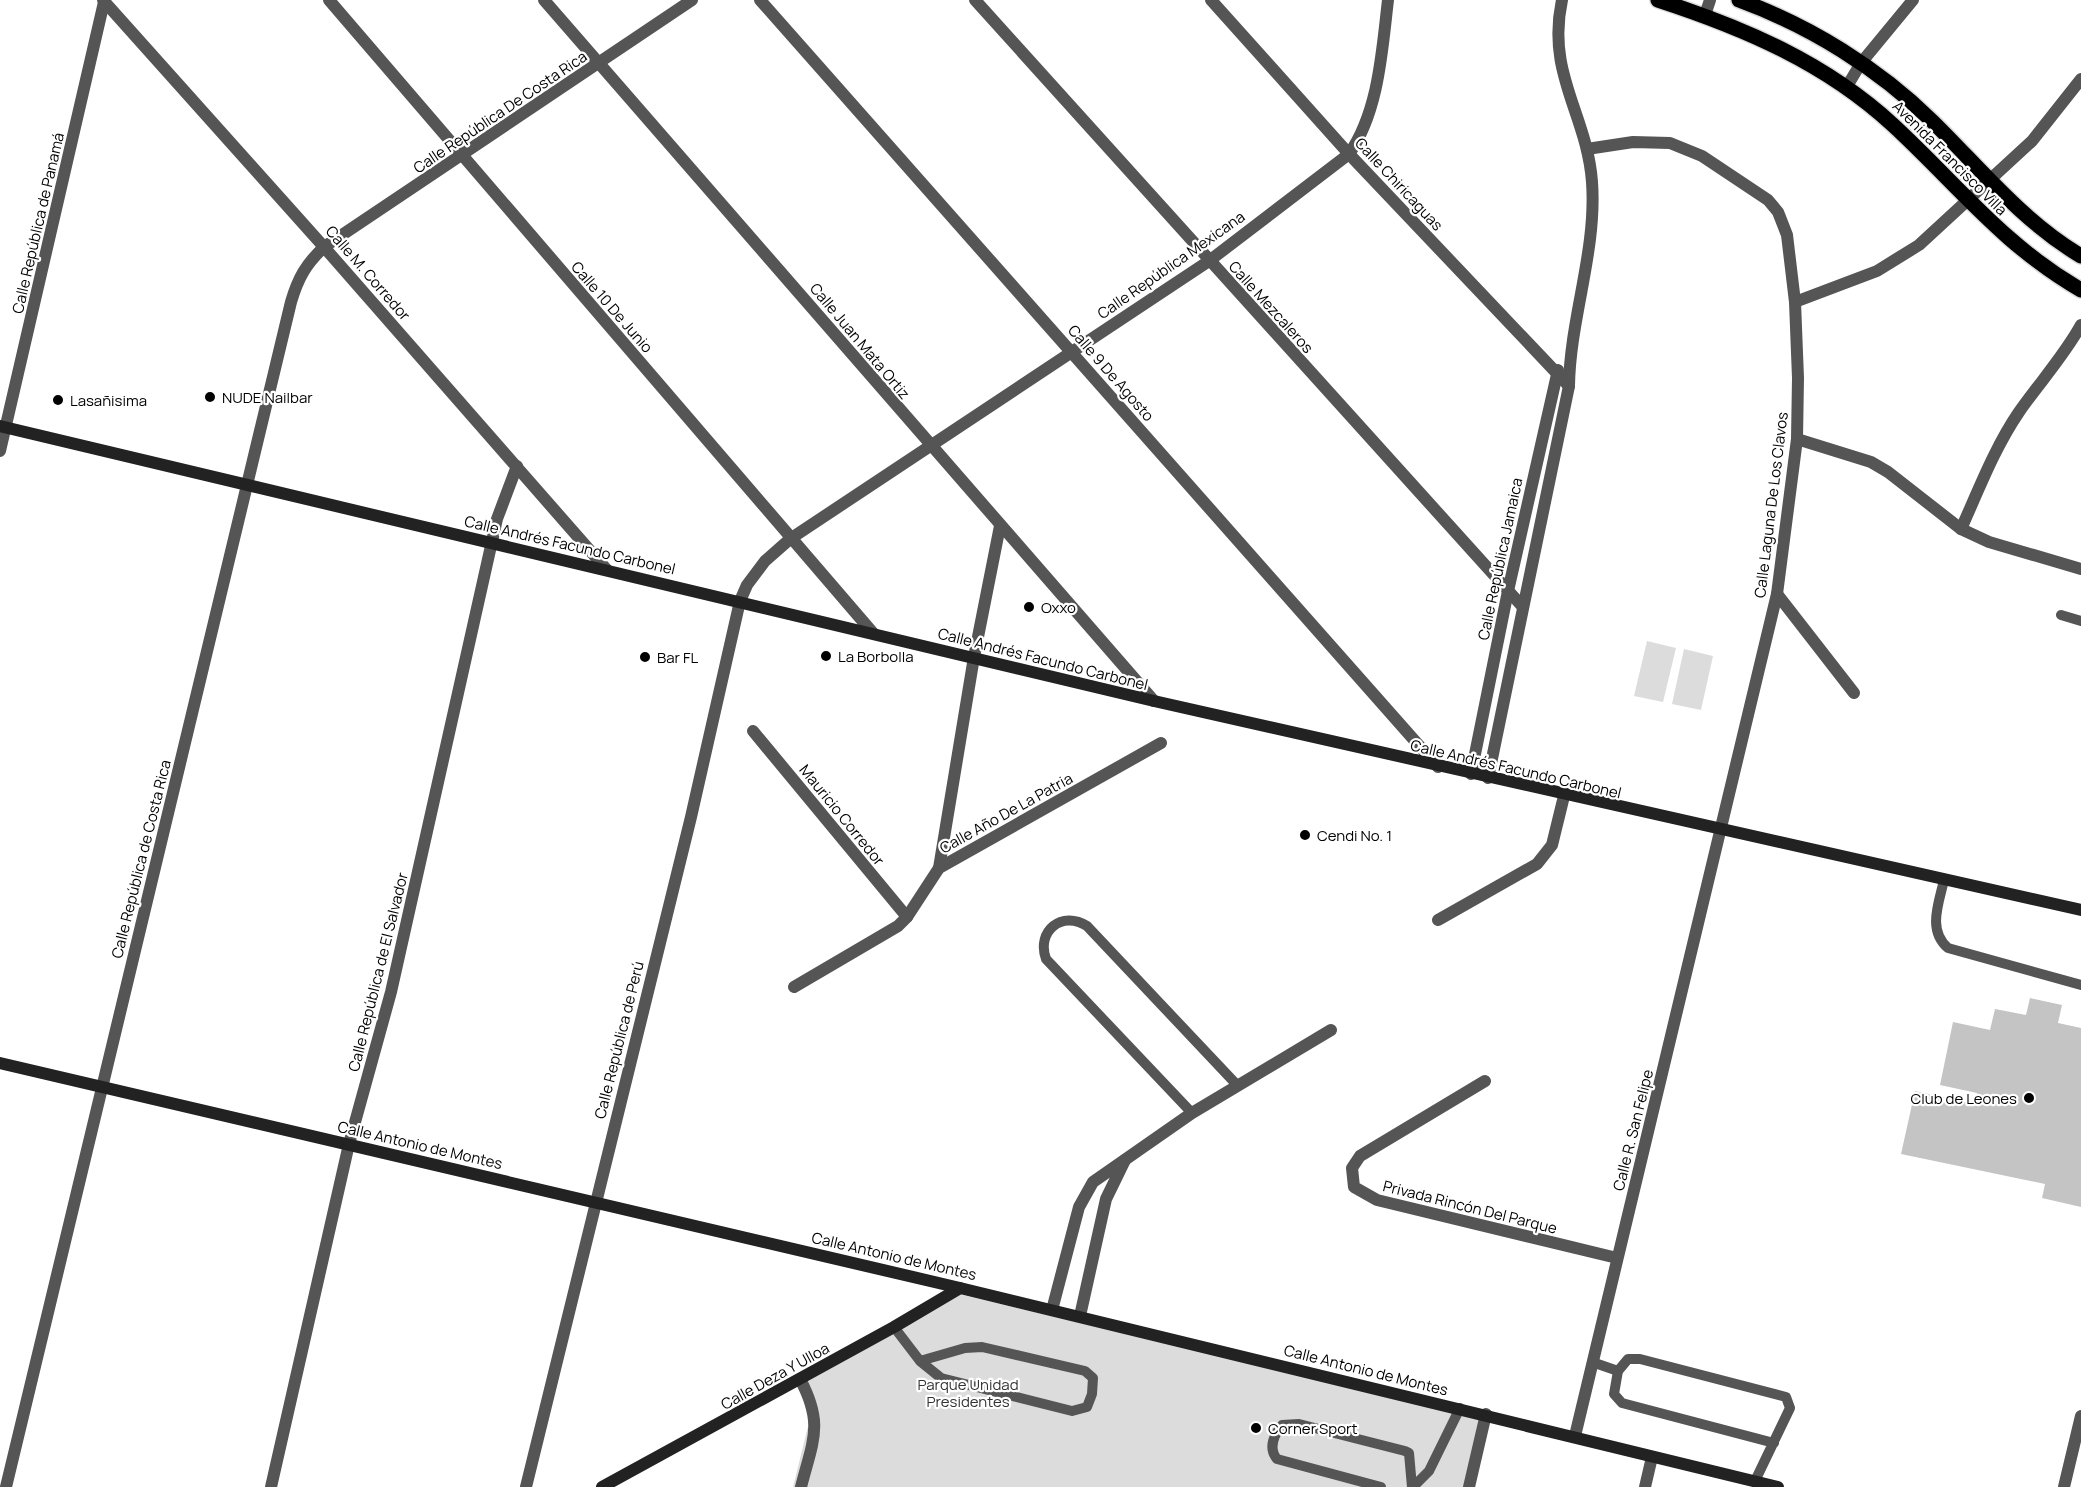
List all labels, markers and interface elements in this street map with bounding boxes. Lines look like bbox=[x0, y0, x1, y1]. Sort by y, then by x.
street label: Calle República De Costa Rica bbox=[409, 46, 591, 178]
street label: Avenida Francisco Villa bbox=[1888, 96, 2012, 220]
street label: Calle República de Panamá bbox=[7, 130, 69, 316]
street label: Calle Chiricaguas bbox=[1350, 133, 1448, 235]
street label: Calle República Mexicana bbox=[1093, 206, 1249, 324]
street label: Calle M. Corredor bbox=[321, 221, 415, 325]
street label: Calle Mezcaleros bbox=[1224, 256, 1318, 358]
street label: Calle 10 De Junio bbox=[566, 257, 658, 357]
street label: Calle Juan Mata Ortiz bbox=[805, 278, 915, 404]
street label: Calle 9 De Agosto bbox=[1063, 320, 1159, 426]
place label: NUDE Nailbar bbox=[222, 387, 313, 408]
place label: Lasañisima bbox=[70, 390, 147, 411]
marker: NUDE Nailbar bbox=[203, 390, 217, 404]
marker: Lasañisima bbox=[51, 393, 65, 407]
street label: Calle Laguna De Los Clavos bbox=[1749, 411, 1793, 599]
street label: Calle República Jamaica bbox=[1473, 476, 1527, 642]
street label: Calle Andrés Facundo Carbonel bbox=[462, 510, 678, 580]
place label: Oxxo bbox=[1041, 597, 1076, 618]
marker: Oxxo bbox=[1022, 600, 1036, 614]
street label: Calle Andrés Facundo Carbonel bbox=[936, 623, 1150, 695]
place label: La Borbolla bbox=[838, 646, 914, 667]
place label: Bar FL bbox=[657, 647, 698, 668]
marker: La Borbolla bbox=[819, 649, 833, 663]
marker: Bar FL bbox=[638, 650, 652, 664]
street label: Calle Andrés Facundo Carbonel bbox=[1408, 734, 1624, 804]
street label: Calle República de Costa Rica bbox=[106, 757, 176, 961]
street label: Mauricio Corredor bbox=[795, 760, 890, 870]
street label: Calle Año De La Patria bbox=[936, 768, 1076, 858]
place label: Cendi No. 1 bbox=[1317, 825, 1392, 846]
marker: Cendi No. 1 bbox=[1298, 828, 1312, 842]
street label: Calle República de El Salvador bbox=[343, 870, 413, 1074]
street label: Calle República de Perú bbox=[589, 959, 649, 1121]
street label: Calle R. San Felipe bbox=[1608, 1067, 1658, 1193]
place label: Club de Leones bbox=[1911, 1088, 2017, 1109]
marker: Club de Leones bbox=[2022, 1091, 2036, 1105]
street label: Calle Antonio de Montes bbox=[336, 1116, 505, 1174]
street label: Privada Rincón Del Parque bbox=[1381, 1175, 1559, 1239]
street label: Calle Antonio de Montes bbox=[810, 1227, 979, 1285]
street label: Calle Deza Y Ulloa bbox=[717, 1337, 833, 1415]
street label: Calle Antonio de Montes bbox=[1282, 1339, 1450, 1401]
park label: Parque Unidad Presidentes bbox=[917, 1374, 1019, 1412]
place label: Corner Sport bbox=[1268, 1418, 1357, 1439]
marker: Corner Sport bbox=[1249, 1421, 1263, 1435]

